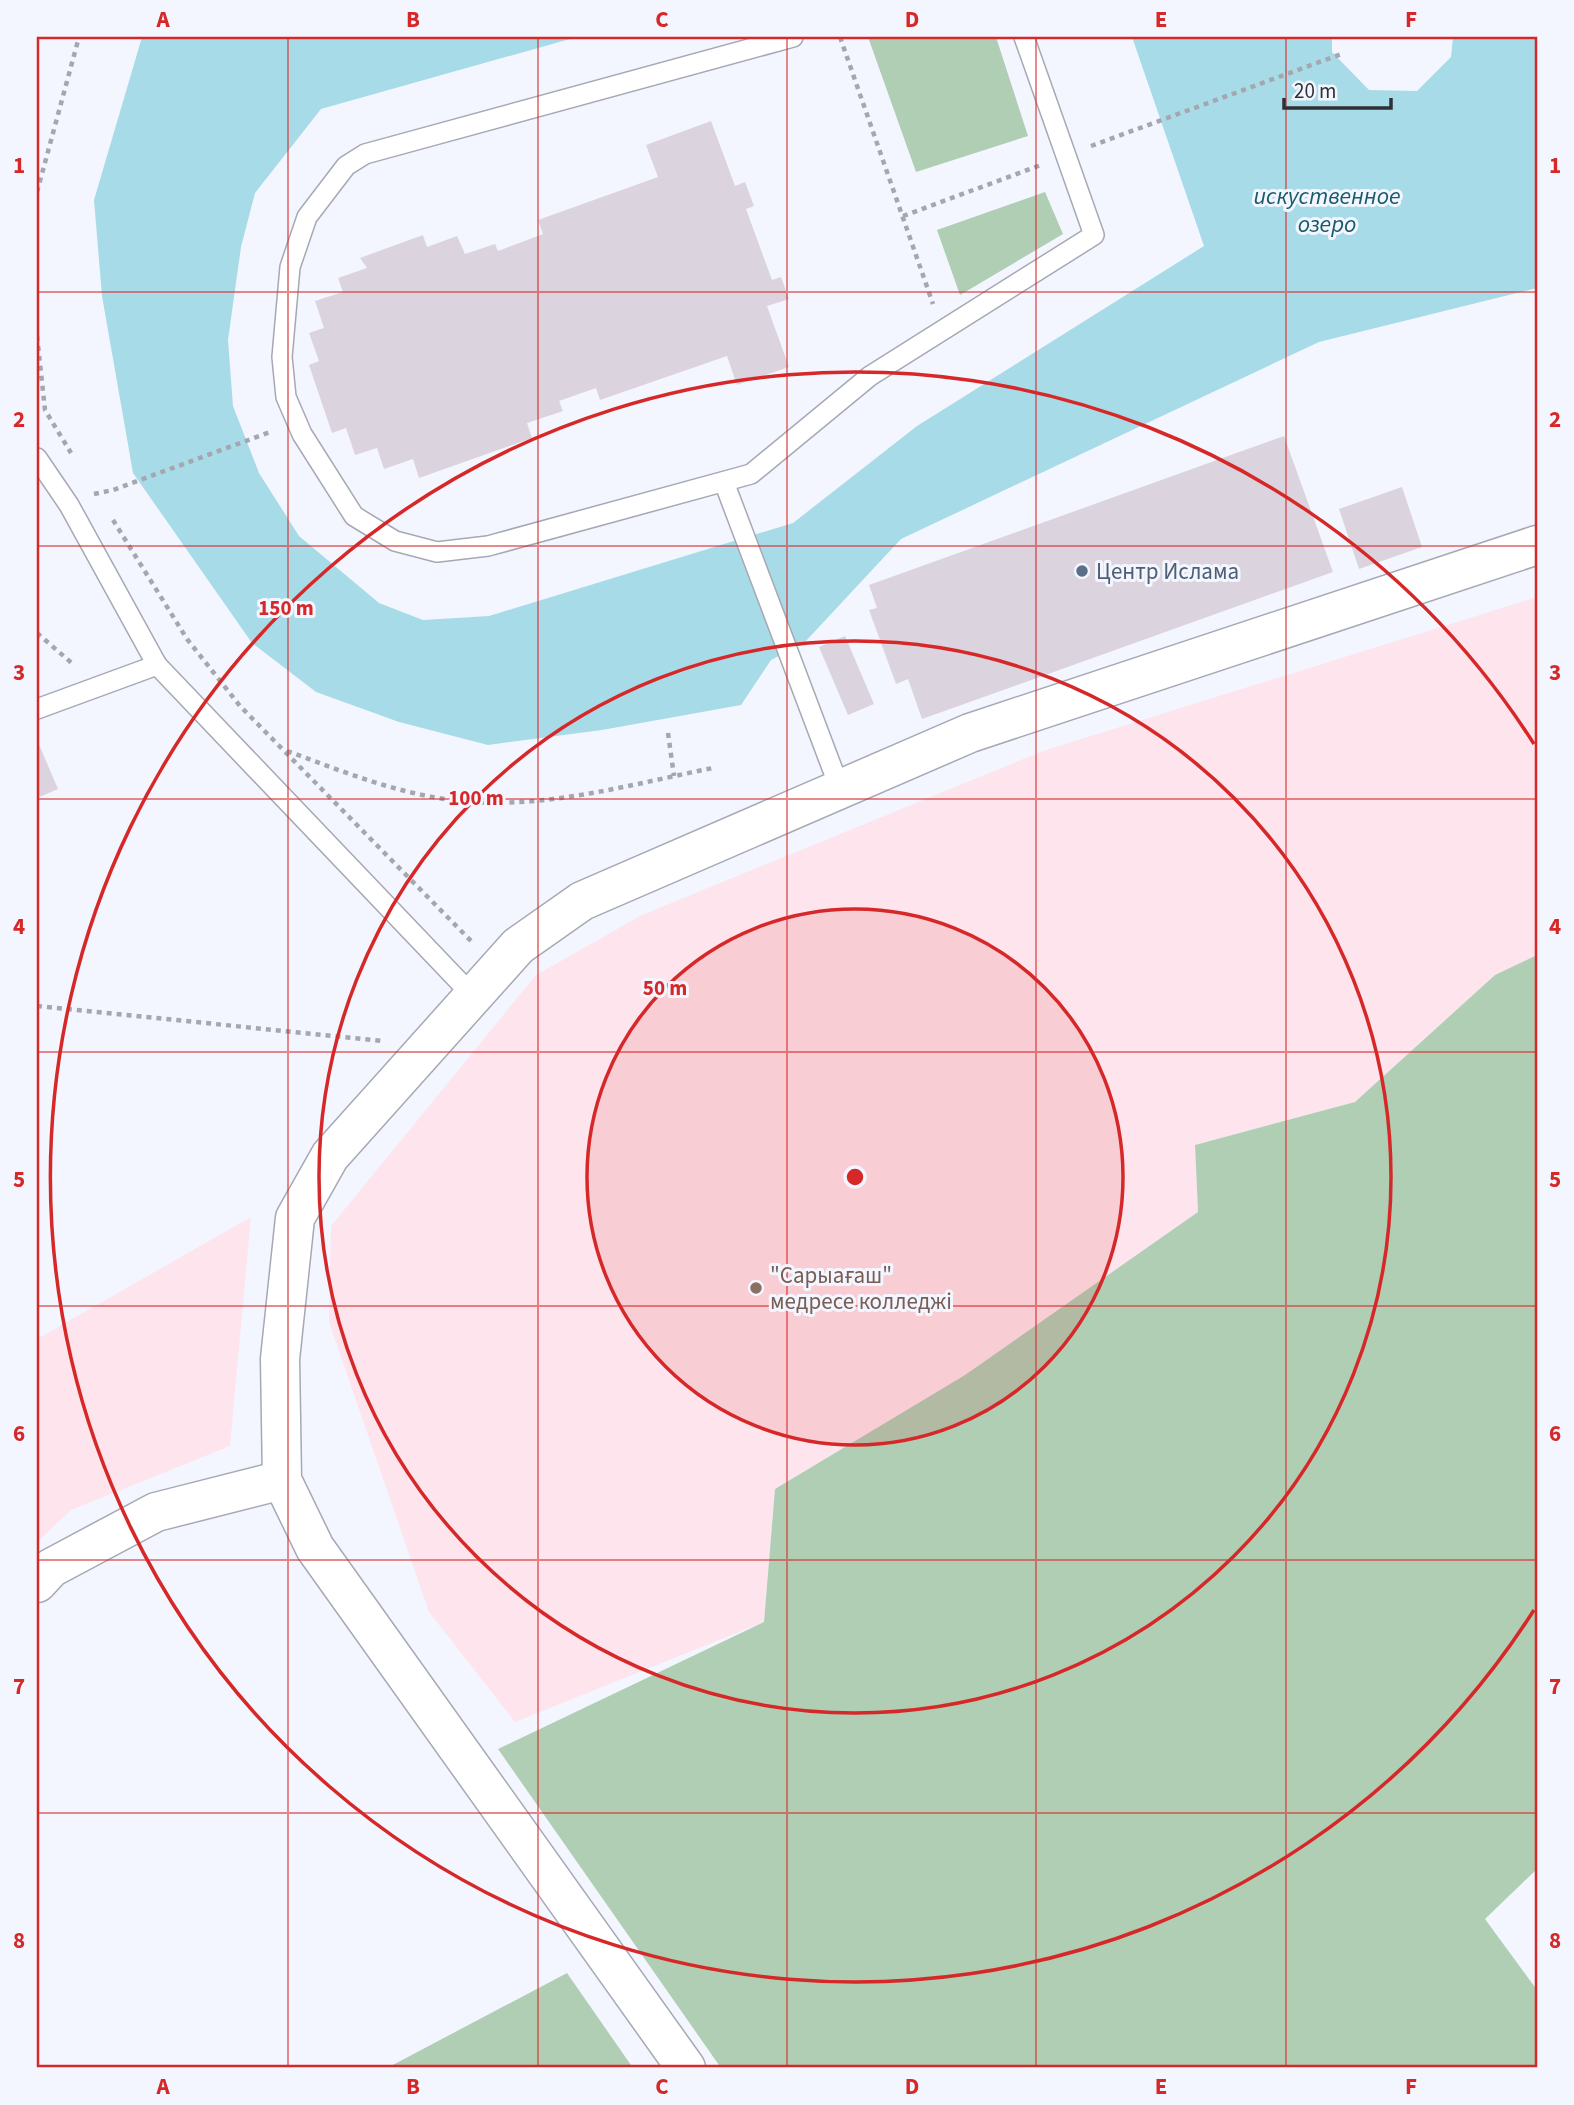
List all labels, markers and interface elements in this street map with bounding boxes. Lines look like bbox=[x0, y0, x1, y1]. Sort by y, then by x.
text: A bbox=[155, 3, 170, 36]
text: B bbox=[406, 3, 420, 36]
text: C bbox=[655, 3, 669, 36]
text: D bbox=[905, 3, 919, 36]
text: E bbox=[1155, 3, 1167, 36]
text: F bbox=[1405, 3, 1417, 36]
scale bar bbox=[1284, 66, 1390, 110]
text: 20 m bbox=[1294, 76, 1336, 106]
text: 1 bbox=[13, 149, 25, 182]
text: 1 bbox=[1549, 149, 1561, 182]
water label: искуственное озеро bbox=[1253, 179, 1401, 242]
text: 2 bbox=[13, 403, 25, 436]
text: 2 bbox=[1549, 403, 1561, 436]
place label: Центр Ислама bbox=[1096, 555, 1239, 588]
marker: Центр Ислама bbox=[1074, 563, 1090, 579]
text: 150 m bbox=[258, 593, 314, 623]
text: 3 bbox=[13, 656, 25, 689]
text: 3 bbox=[1549, 656, 1561, 689]
text: 100 m bbox=[448, 783, 504, 813]
text: 4 bbox=[13, 910, 25, 943]
text: 4 bbox=[1549, 910, 1561, 943]
text: 50 m bbox=[643, 973, 687, 1003]
text: 5 bbox=[13, 1163, 25, 1196]
text: 5 bbox=[1549, 1163, 1561, 1196]
centre of rings bbox=[843, 1165, 867, 1189]
place label: "Сарыағаш" медресе колледжі bbox=[770, 1259, 952, 1318]
marker: "Сарыағаш" медресе колледжі bbox=[748, 1280, 764, 1296]
text: 6 bbox=[13, 1417, 25, 1450]
text: 6 bbox=[1549, 1417, 1561, 1450]
text: 7 bbox=[13, 1670, 25, 1703]
text: 7 bbox=[1549, 1670, 1561, 1703]
text: 8 bbox=[13, 1924, 25, 1957]
text: 8 bbox=[1549, 1924, 1561, 1957]
text: A bbox=[155, 2070, 170, 2103]
text: B bbox=[406, 2070, 420, 2103]
text: C bbox=[655, 2070, 669, 2103]
text: D bbox=[905, 2070, 919, 2103]
text: E bbox=[1155, 2070, 1167, 2103]
text: F bbox=[1405, 2070, 1417, 2103]

